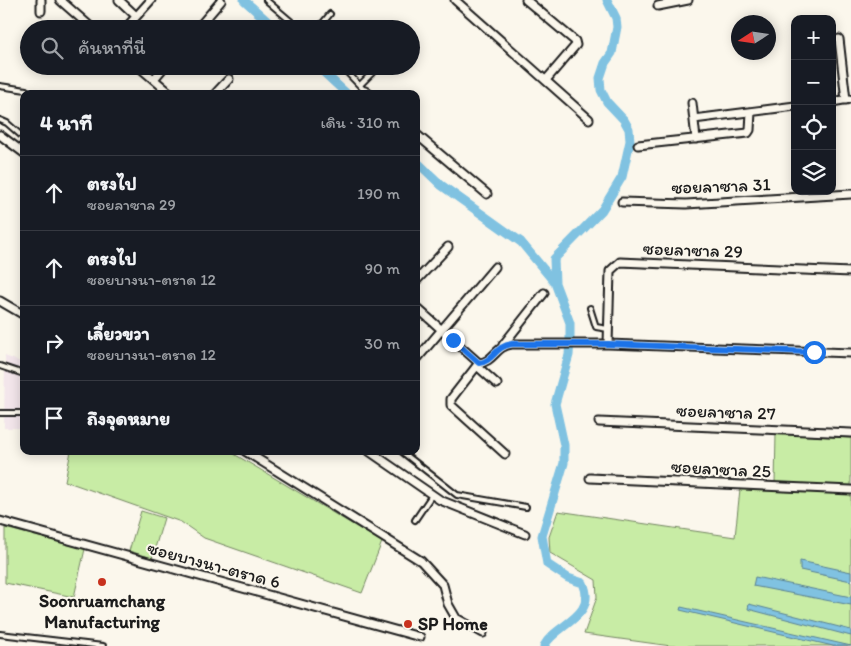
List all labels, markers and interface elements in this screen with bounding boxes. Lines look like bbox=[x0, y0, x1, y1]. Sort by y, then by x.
north arrow bbox=[731, 15, 776, 60]
map controls bbox=[791, 15, 836, 195]
button: + bbox=[791, 15, 836, 60]
search box bbox=[20, 20, 420, 75]
icon: search bbox=[38, 34, 66, 62]
text: ค้นหาที่นี่ bbox=[78, 36, 146, 59]
button: − bbox=[791, 60, 836, 105]
button: locate bbox=[791, 105, 836, 150]
text: 4 นาที bbox=[40, 110, 92, 135]
text: เดิน · 310 m bbox=[320, 113, 400, 132]
button: layers bbox=[791, 150, 836, 195]
text: ตรงไป bbox=[87, 172, 137, 195]
street label: ซอยลาซาล 31 bbox=[671, 173, 771, 199]
icon: ahead bbox=[40, 179, 68, 207]
text: 190 m bbox=[357, 184, 400, 203]
text: ซอยลาซาล 29 bbox=[87, 195, 176, 214]
street label: ซอยลาซาล 29 bbox=[643, 237, 743, 263]
text: ตรงไป bbox=[87, 247, 137, 270]
icon: ahead bbox=[40, 254, 68, 282]
text: 90 m bbox=[365, 259, 400, 278]
text: ซอยบางนา-ตราด 12 bbox=[87, 270, 216, 289]
text: เลี้ยวขวา bbox=[87, 322, 150, 345]
icon: right bbox=[40, 329, 68, 357]
route end bbox=[442, 329, 465, 352]
text: 30 m bbox=[364, 334, 400, 353]
route start bbox=[803, 341, 826, 364]
text: ซอยบางนา-ตราด 12 bbox=[87, 345, 216, 364]
street label: ซอยลาซาล 27 bbox=[676, 399, 776, 425]
icon: arrive bbox=[40, 404, 68, 432]
text: ถึงจุดหมาย bbox=[87, 407, 170, 430]
street label: ซอยลาซาล 25 bbox=[670, 455, 772, 483]
street label: ซอยบางนา-ตราด 6 bbox=[145, 537, 283, 593]
marker: Soonruamchang Manufacturing bbox=[96, 576, 108, 588]
place label: Soonruamchang Manufacturing bbox=[39, 590, 166, 633]
place label: SP Home bbox=[418, 613, 488, 635]
marker: SP Home bbox=[402, 618, 414, 630]

